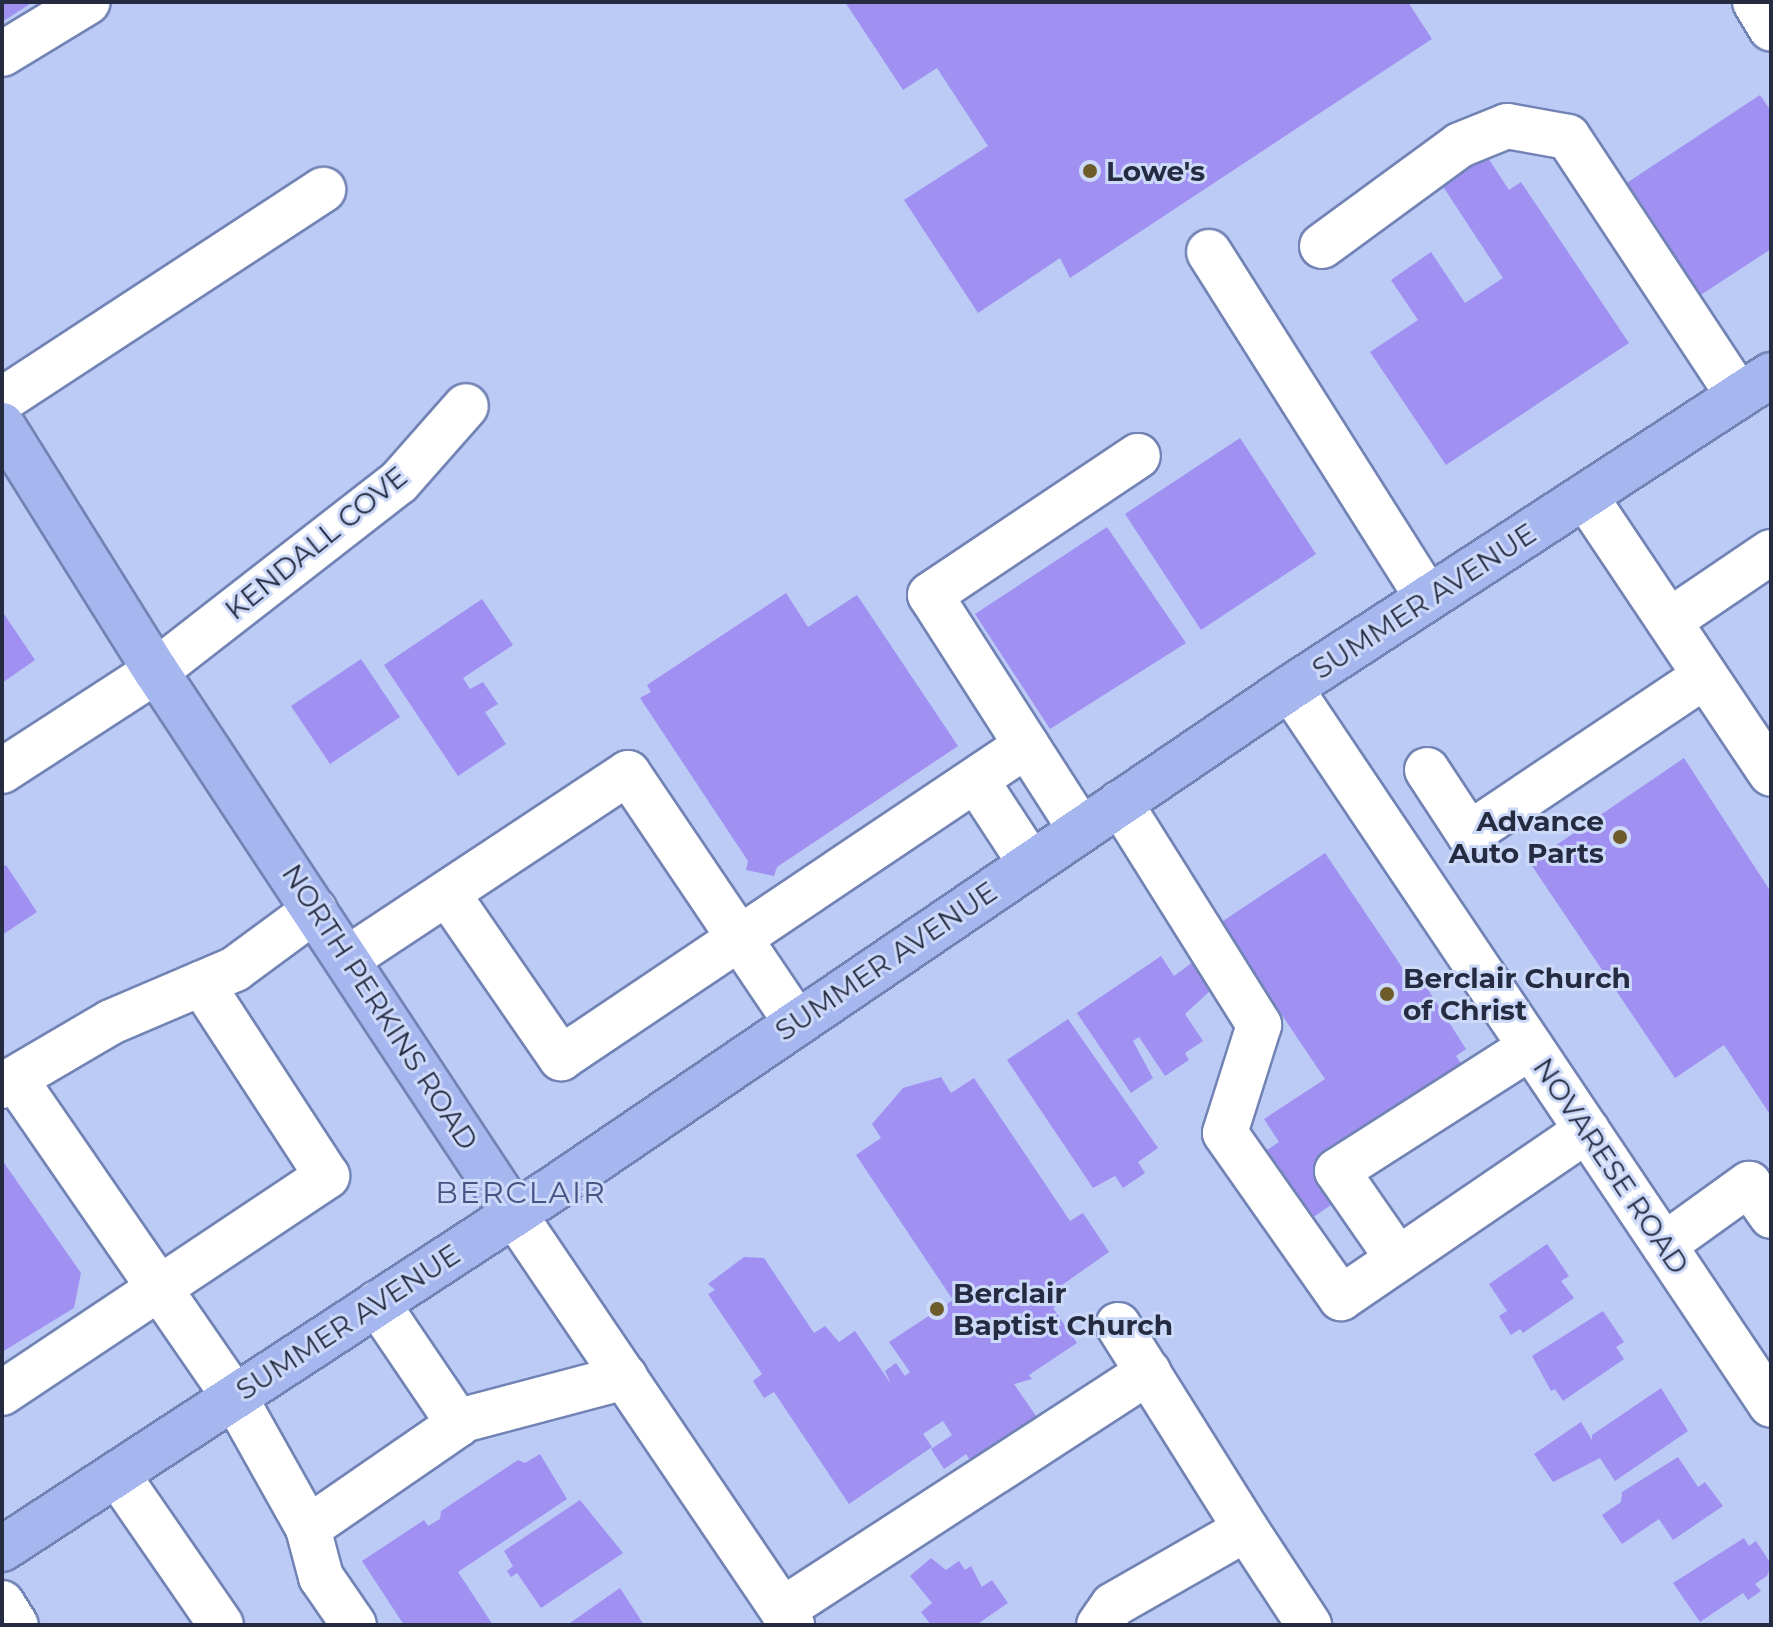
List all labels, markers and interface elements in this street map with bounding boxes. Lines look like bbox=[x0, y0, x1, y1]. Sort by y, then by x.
place label: Lowe's bbox=[1106, 154, 1205, 188]
marker: Lowe's bbox=[1081, 162, 1099, 180]
street label: KENDALL COVE bbox=[218, 459, 414, 627]
street label: SUMMER AVENUE bbox=[1306, 516, 1542, 686]
place label: Advance Auto Parts bbox=[1449, 804, 1604, 870]
marker: Advance Auto Parts bbox=[1611, 828, 1629, 846]
street label: NORTH PERKINS ROAD bbox=[275, 858, 485, 1156]
street label: SUMMER AVENUE bbox=[769, 874, 1003, 1048]
place label: Berclair Church of Christ bbox=[1403, 961, 1631, 1027]
marker: Berclair Church of Christ bbox=[1378, 985, 1396, 1003]
street label: NOVARESE ROAD bbox=[1526, 1052, 1696, 1280]
district label: BERCLAIR bbox=[435, 1175, 607, 1211]
street label: SUMMER AVENUE bbox=[230, 1237, 466, 1407]
place label: Berclair Baptist Church bbox=[953, 1276, 1173, 1342]
marker: Berclair Baptist Church bbox=[928, 1300, 946, 1318]

